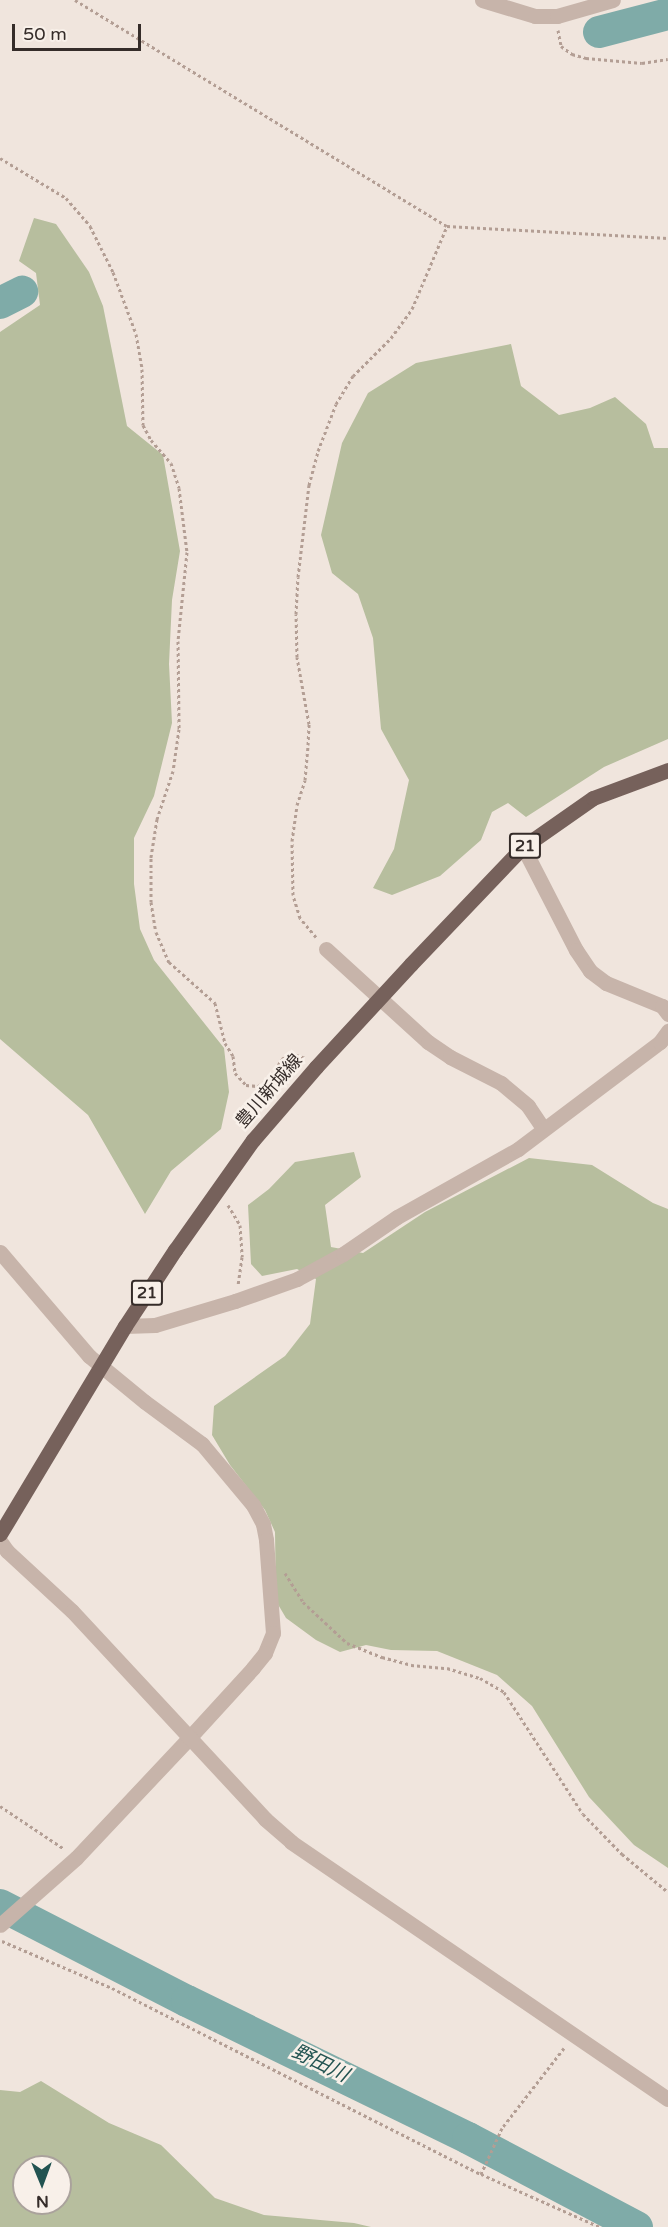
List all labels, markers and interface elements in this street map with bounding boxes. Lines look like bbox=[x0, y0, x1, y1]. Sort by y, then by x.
scale bar bbox=[15, 12, 144, 50]
text: 50 m bbox=[23, 23, 67, 45]
road number: 21 bbox=[508, 833, 542, 859]
street label: 豊川新城線 bbox=[231, 1050, 307, 1132]
road number: 21 bbox=[130, 1280, 164, 1306]
water label: 野田川 bbox=[288, 2040, 352, 2088]
north arrow bbox=[12, 2155, 72, 2215]
text: N bbox=[36, 2191, 49, 2211]

